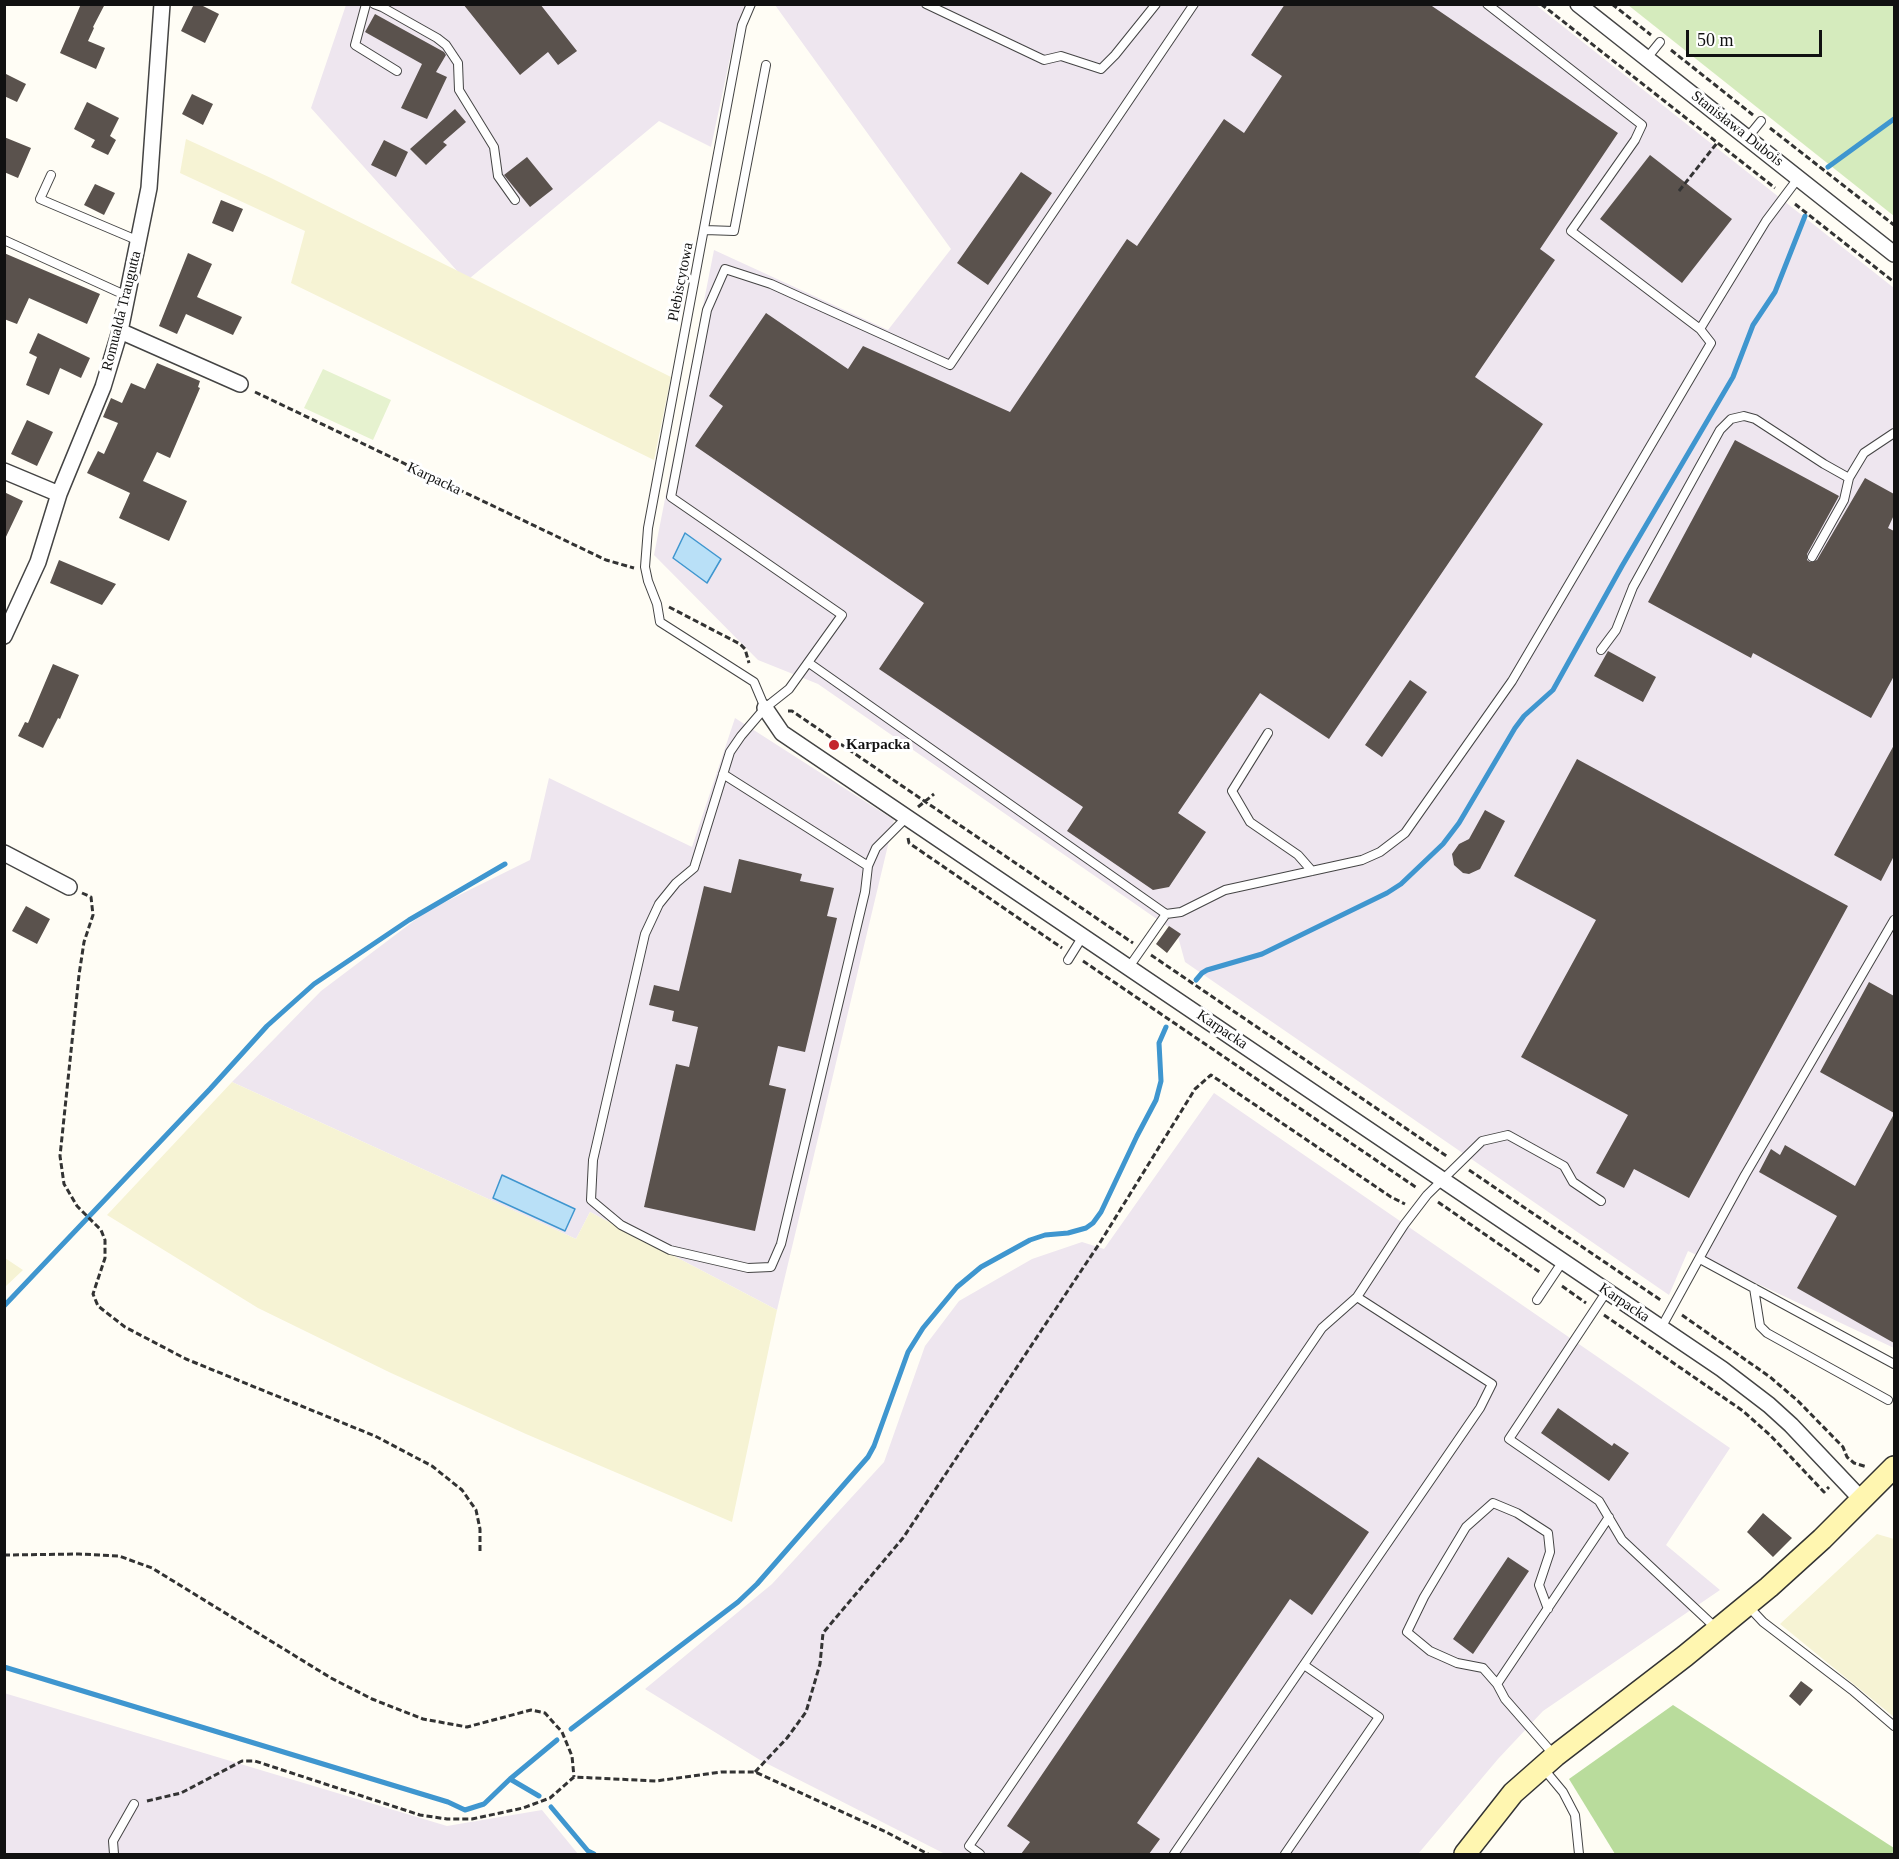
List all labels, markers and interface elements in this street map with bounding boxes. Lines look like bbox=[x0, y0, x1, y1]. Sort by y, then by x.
scale bar bbox=[1689, 18, 1826, 56]
text: 50 m bbox=[1697, 30, 1734, 50]
street label: Stanisława Dubois bbox=[1687, 87, 1787, 171]
street label: Plebiscytowa bbox=[665, 241, 697, 323]
street label: Romualda Traugutta bbox=[98, 249, 146, 373]
street label: Karpacka bbox=[404, 459, 464, 499]
place label: Karpacka bbox=[846, 736, 910, 754]
marker: Karpacka bbox=[827, 738, 841, 752]
street label: Karpacka bbox=[1193, 1006, 1251, 1054]
street label: Karpacka bbox=[1595, 1279, 1653, 1327]

